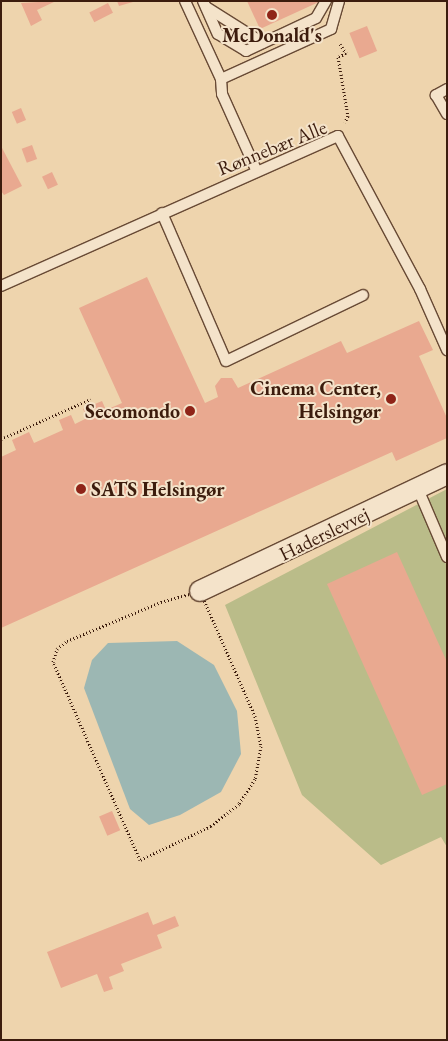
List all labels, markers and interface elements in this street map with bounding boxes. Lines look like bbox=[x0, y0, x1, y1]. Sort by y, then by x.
marker: McDonald's bbox=[266, 9, 278, 21]
place label: McDonald's bbox=[222, 23, 322, 47]
street label: Rønnebær Alle bbox=[214, 115, 330, 181]
place label: Cinema Center, Helsingør bbox=[250, 376, 381, 423]
marker: Cinema Center, Helsingør bbox=[385, 393, 397, 405]
place label: Secomondo bbox=[85, 399, 180, 423]
marker: Secomondo bbox=[184, 405, 196, 417]
place label: SATS Helsingør bbox=[91, 477, 225, 501]
marker: SATS Helsingør bbox=[75, 483, 87, 495]
street label: Haderslevvej bbox=[275, 502, 373, 566]

